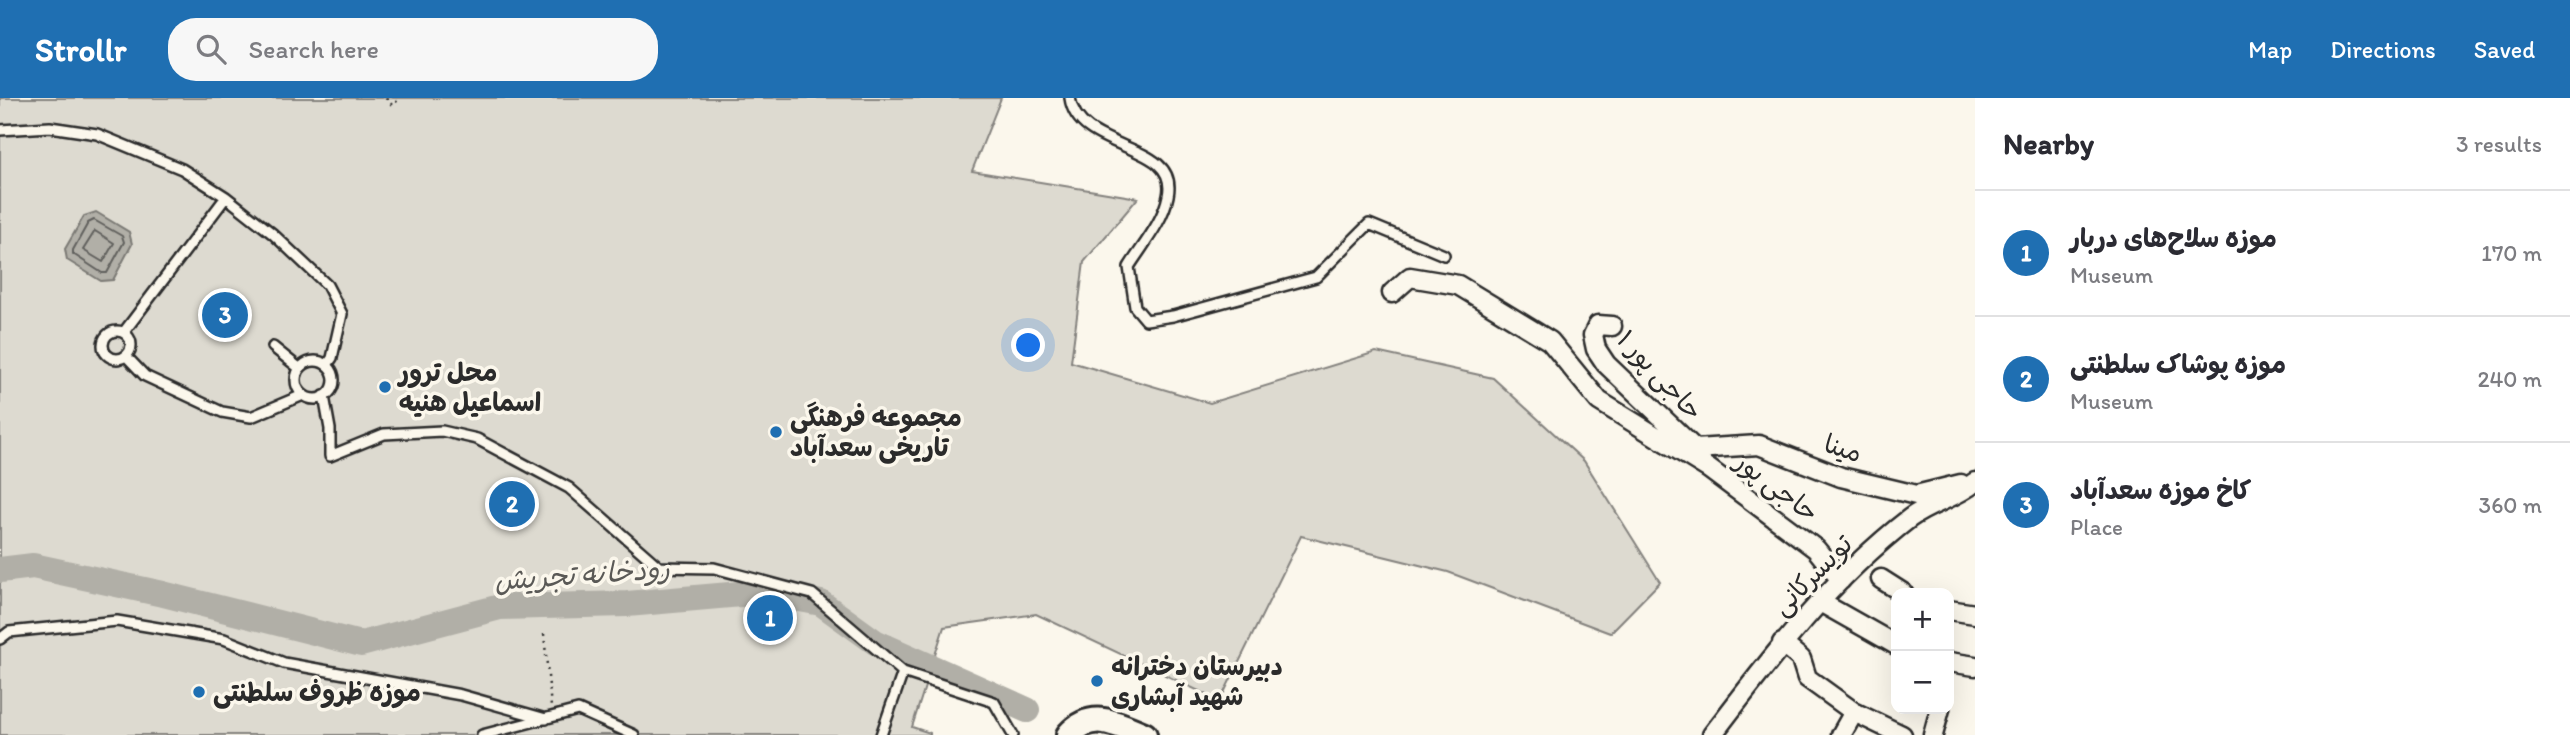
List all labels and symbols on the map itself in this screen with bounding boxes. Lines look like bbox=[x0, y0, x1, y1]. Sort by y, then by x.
pin: 3 bbox=[202, 289, 248, 341]
street label: حاجی پور ۱ bbox=[1610, 323, 1710, 427]
your location bbox=[1011, 328, 1045, 362]
place label: محل ترور اسماعیل هنیه bbox=[397, 356, 541, 418]
marker: محل ترور اسماعیل هنیه bbox=[377, 379, 393, 395]
place label: مجموعه فرهنگی تاریخی سعدآباد bbox=[790, 401, 962, 464]
marker: مجموعه فرهنگی تاریخی سعدآباد bbox=[768, 424, 784, 440]
street label: مینا bbox=[1820, 427, 1866, 469]
street label: حاجی پور bbox=[1727, 444, 1825, 529]
pin: 2 bbox=[489, 478, 535, 530]
street label: تویسرکانی bbox=[1765, 528, 1860, 623]
water label: رودخانه تجریش bbox=[493, 551, 671, 597]
pin: 1 bbox=[747, 592, 793, 644]
place label: دبیرستان دخترانه شهید آبشاری bbox=[1111, 650, 1283, 712]
marker: دبیرستان دخترانه شهید آبشاری bbox=[1089, 673, 1105, 689]
place label: موزه ظروف سلطنتی bbox=[213, 676, 421, 709]
marker: موزه ظروف سلطنتی bbox=[191, 684, 207, 700]

